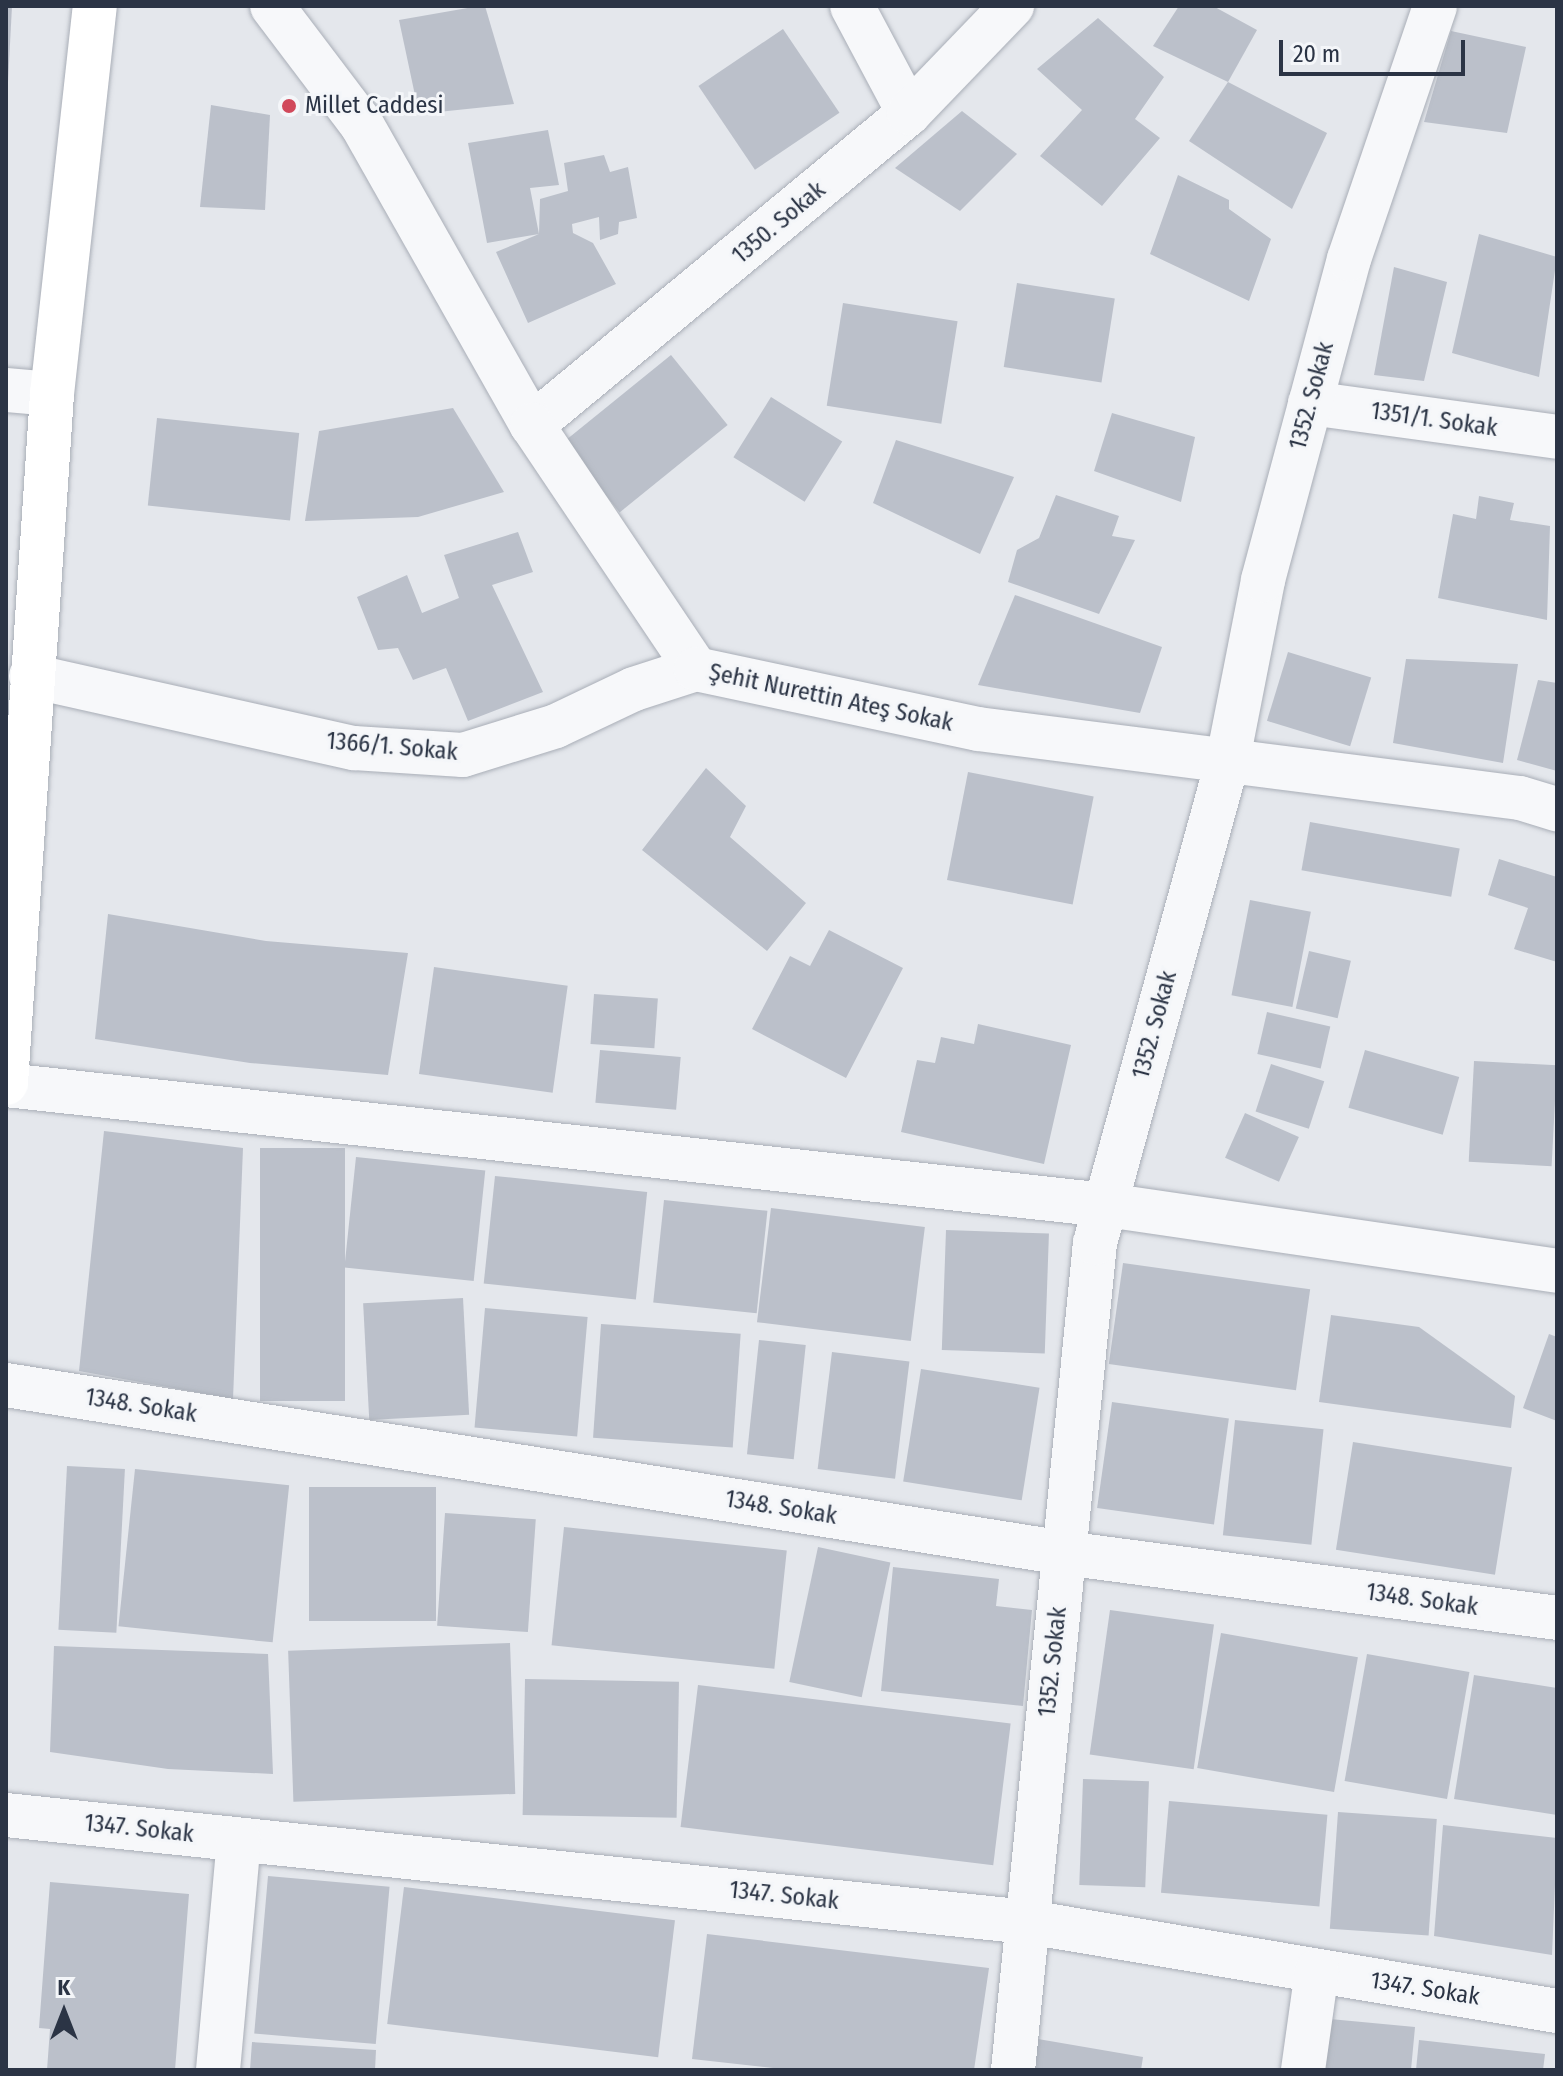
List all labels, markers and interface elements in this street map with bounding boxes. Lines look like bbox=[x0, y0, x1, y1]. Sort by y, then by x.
scale bar bbox=[1283, 24, 1469, 74]
text: 20 m bbox=[1293, 40, 1340, 68]
place label: Millet Caddesi bbox=[305, 92, 444, 120]
marker: Millet Caddesi bbox=[280, 97, 298, 115]
street label: 1350. Sokak bbox=[727, 176, 831, 270]
street label: 1352. Sokak bbox=[1284, 339, 1340, 453]
street label: 1351/1. Sokak bbox=[1369, 397, 1499, 443]
street label: Şehit Nurettin Ateş Sokak bbox=[706, 658, 956, 738]
street label: 1366/1. Sokak bbox=[325, 727, 459, 767]
street label: 1352. Sokak bbox=[1127, 968, 1183, 1082]
street label: 1348. Sokak bbox=[83, 1383, 199, 1429]
street label: 1348. Sokak bbox=[723, 1485, 839, 1531]
street label: 1348. Sokak bbox=[1364, 1578, 1480, 1622]
street label: 1352. Sokak bbox=[1033, 1606, 1073, 1718]
street label: 1347. Sokak bbox=[83, 1809, 195, 1849]
street label: 1347. Sokak bbox=[728, 1876, 840, 1916]
street label: 1347. Sokak bbox=[1368, 1966, 1482, 2012]
north arrow bbox=[24, 1972, 104, 2052]
text: K bbox=[58, 1974, 70, 2001]

